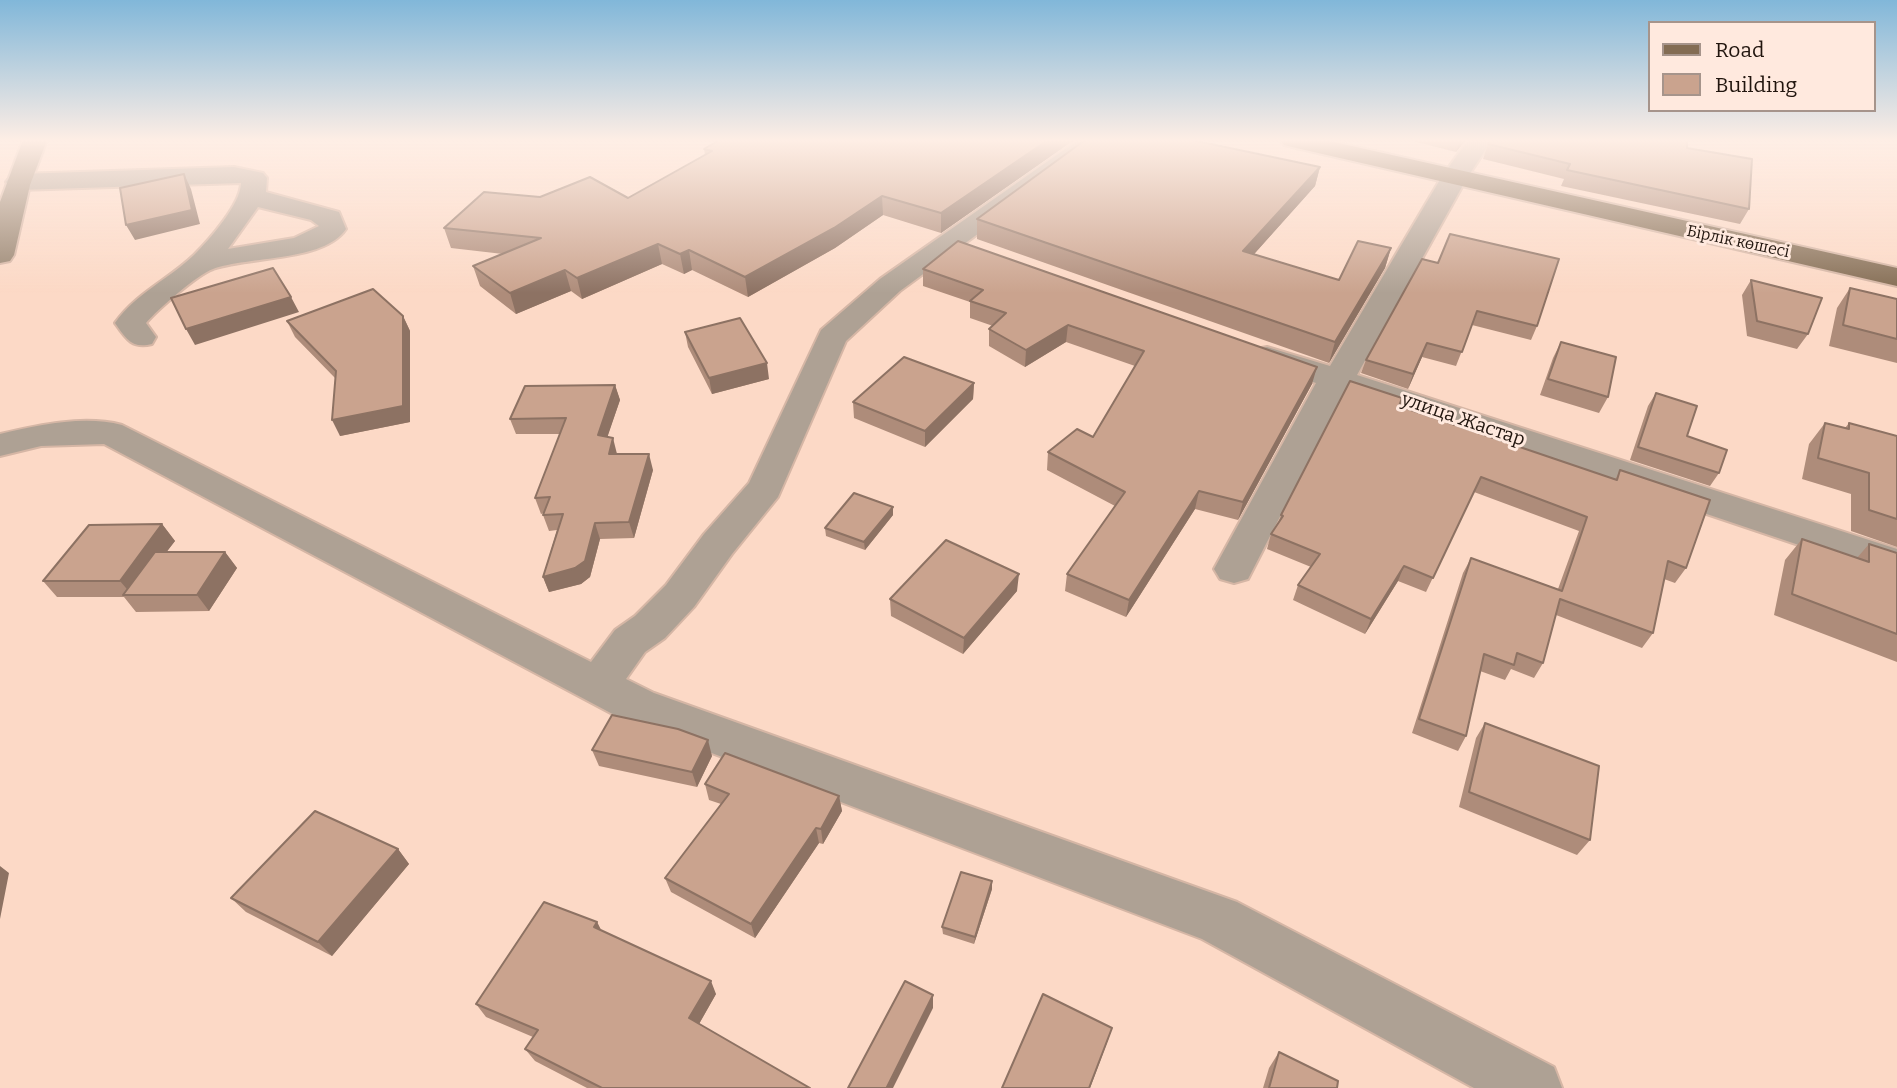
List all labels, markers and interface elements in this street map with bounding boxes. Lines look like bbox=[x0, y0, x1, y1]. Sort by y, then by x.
legend bbox=[1648, 21, 1876, 112]
text: Road bbox=[1715, 37, 1764, 63]
text: Building bbox=[1715, 72, 1797, 98]
street label: Бірлік көшесі bbox=[1685, 222, 1791, 262]
street label: улица Жастар bbox=[1398, 388, 1528, 452]

